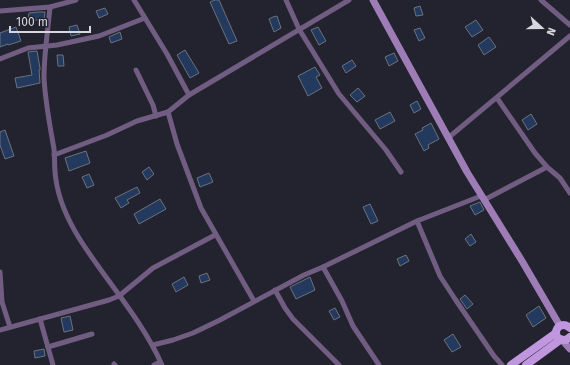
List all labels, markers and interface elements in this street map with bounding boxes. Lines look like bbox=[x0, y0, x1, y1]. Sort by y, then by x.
scale bar bbox=[10, 8, 90, 34]
north arrow bbox=[522, 8, 562, 48]
text: 100 m bbox=[16, 15, 48, 29]
text: N bbox=[543, 26, 558, 37]

